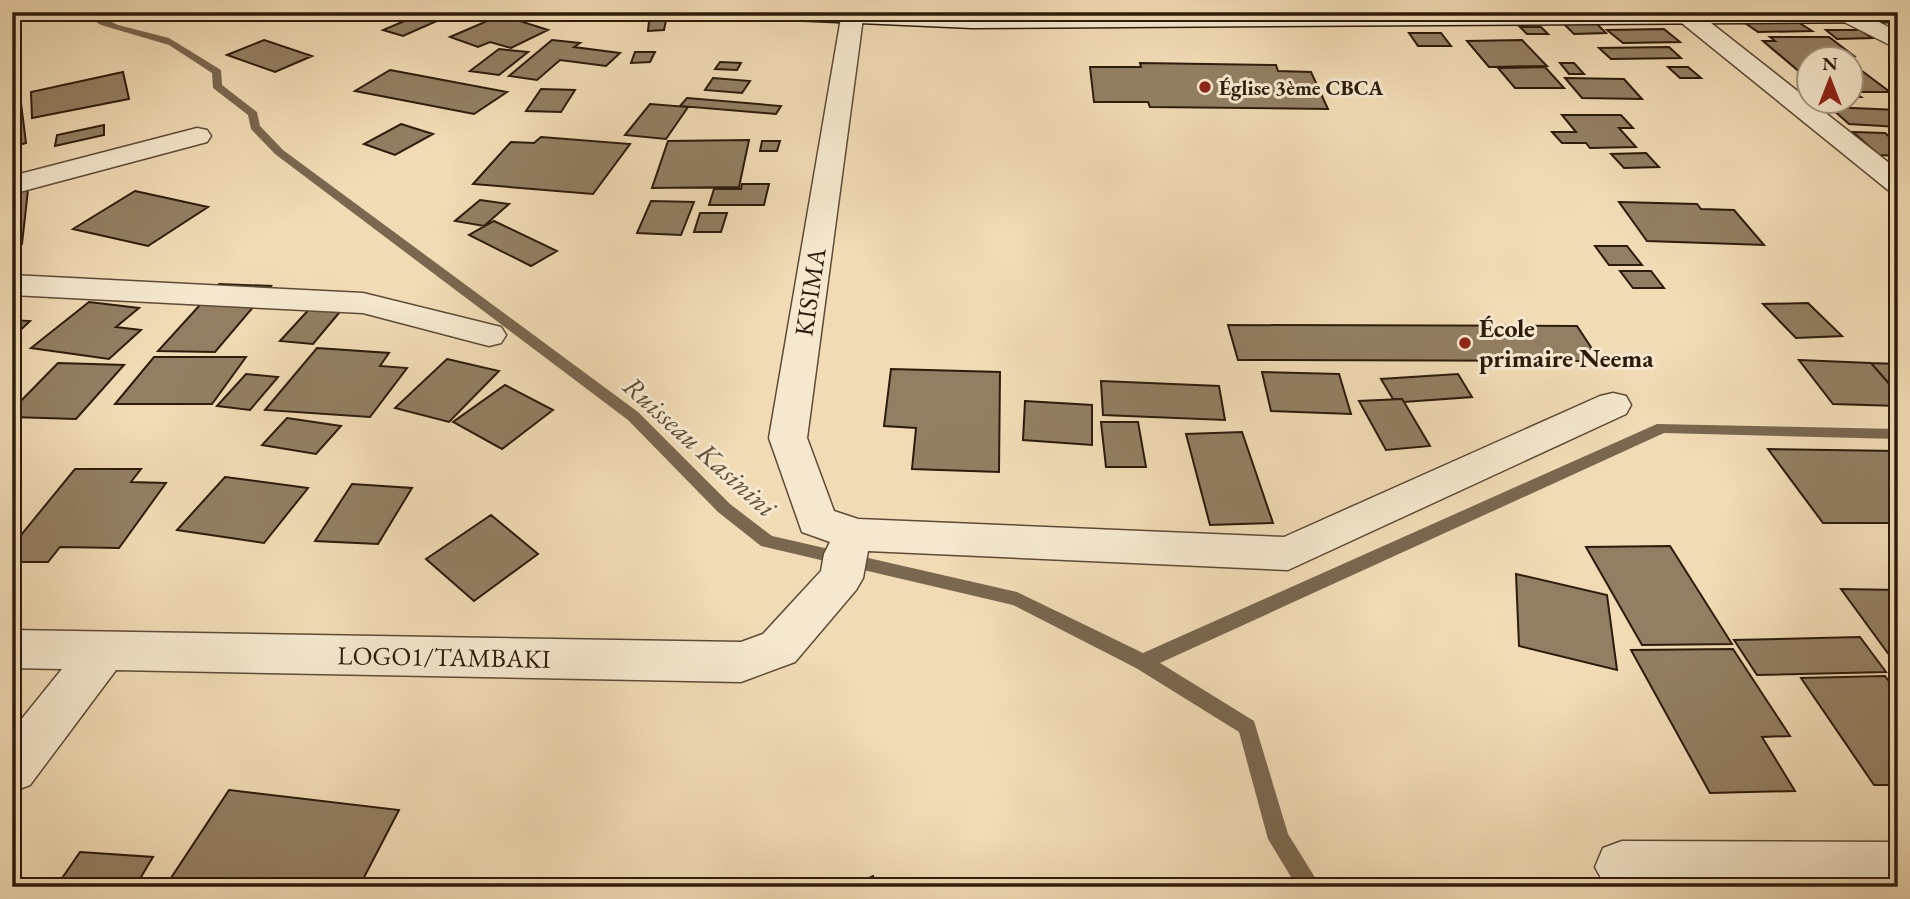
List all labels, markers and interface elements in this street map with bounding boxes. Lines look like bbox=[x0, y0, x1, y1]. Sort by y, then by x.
north arrow bbox=[1794, 46, 1864, 116]
text: N bbox=[1822, 51, 1838, 76]
place label: Église 3ème CBCA bbox=[1219, 74, 1384, 101]
marker: Église 3ème CBCA bbox=[1197, 79, 1213, 95]
street label: KISIMA bbox=[786, 244, 834, 339]
place label: École primaire Neema bbox=[1479, 311, 1654, 375]
marker: École primaire Neema bbox=[1457, 335, 1473, 351]
water label: Ruisseau Kasinini bbox=[616, 368, 786, 526]
street label: LOGO1/TAMBAKI bbox=[337, 638, 551, 676]

